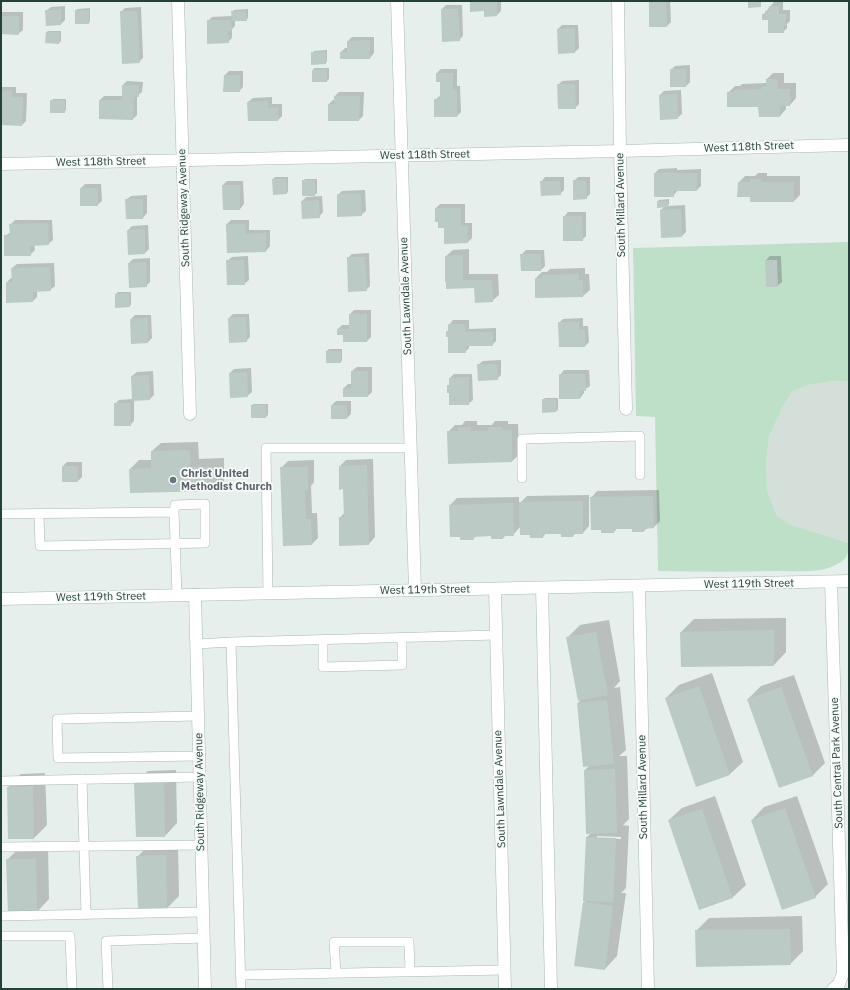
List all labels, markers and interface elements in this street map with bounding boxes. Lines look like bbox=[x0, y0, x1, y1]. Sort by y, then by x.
street label: West 118th Street bbox=[704, 139, 794, 155]
street label: West 118th Street bbox=[380, 148, 470, 162]
street label: South Ridgeway Avenue bbox=[175, 149, 193, 267]
street label: South Millard Avenue bbox=[613, 153, 629, 257]
street label: West 118th Street bbox=[56, 155, 146, 169]
street label: South Lawndale Avenue bbox=[397, 237, 415, 355]
place label: Christ United Methodist Church bbox=[181, 467, 272, 493]
marker: Christ United Methodist Church bbox=[168, 475, 178, 485]
street label: West 119th Street bbox=[704, 577, 794, 591]
street label: West 119th Street bbox=[380, 583, 470, 597]
street label: West 119th Street bbox=[56, 590, 146, 604]
street label: South Central Park Avenue bbox=[828, 697, 846, 829]
street label: South Lawndale Avenue bbox=[491, 730, 509, 848]
street label: South Ridgeway Avenue bbox=[192, 733, 208, 851]
street label: South Millard Avenue bbox=[635, 735, 651, 839]

